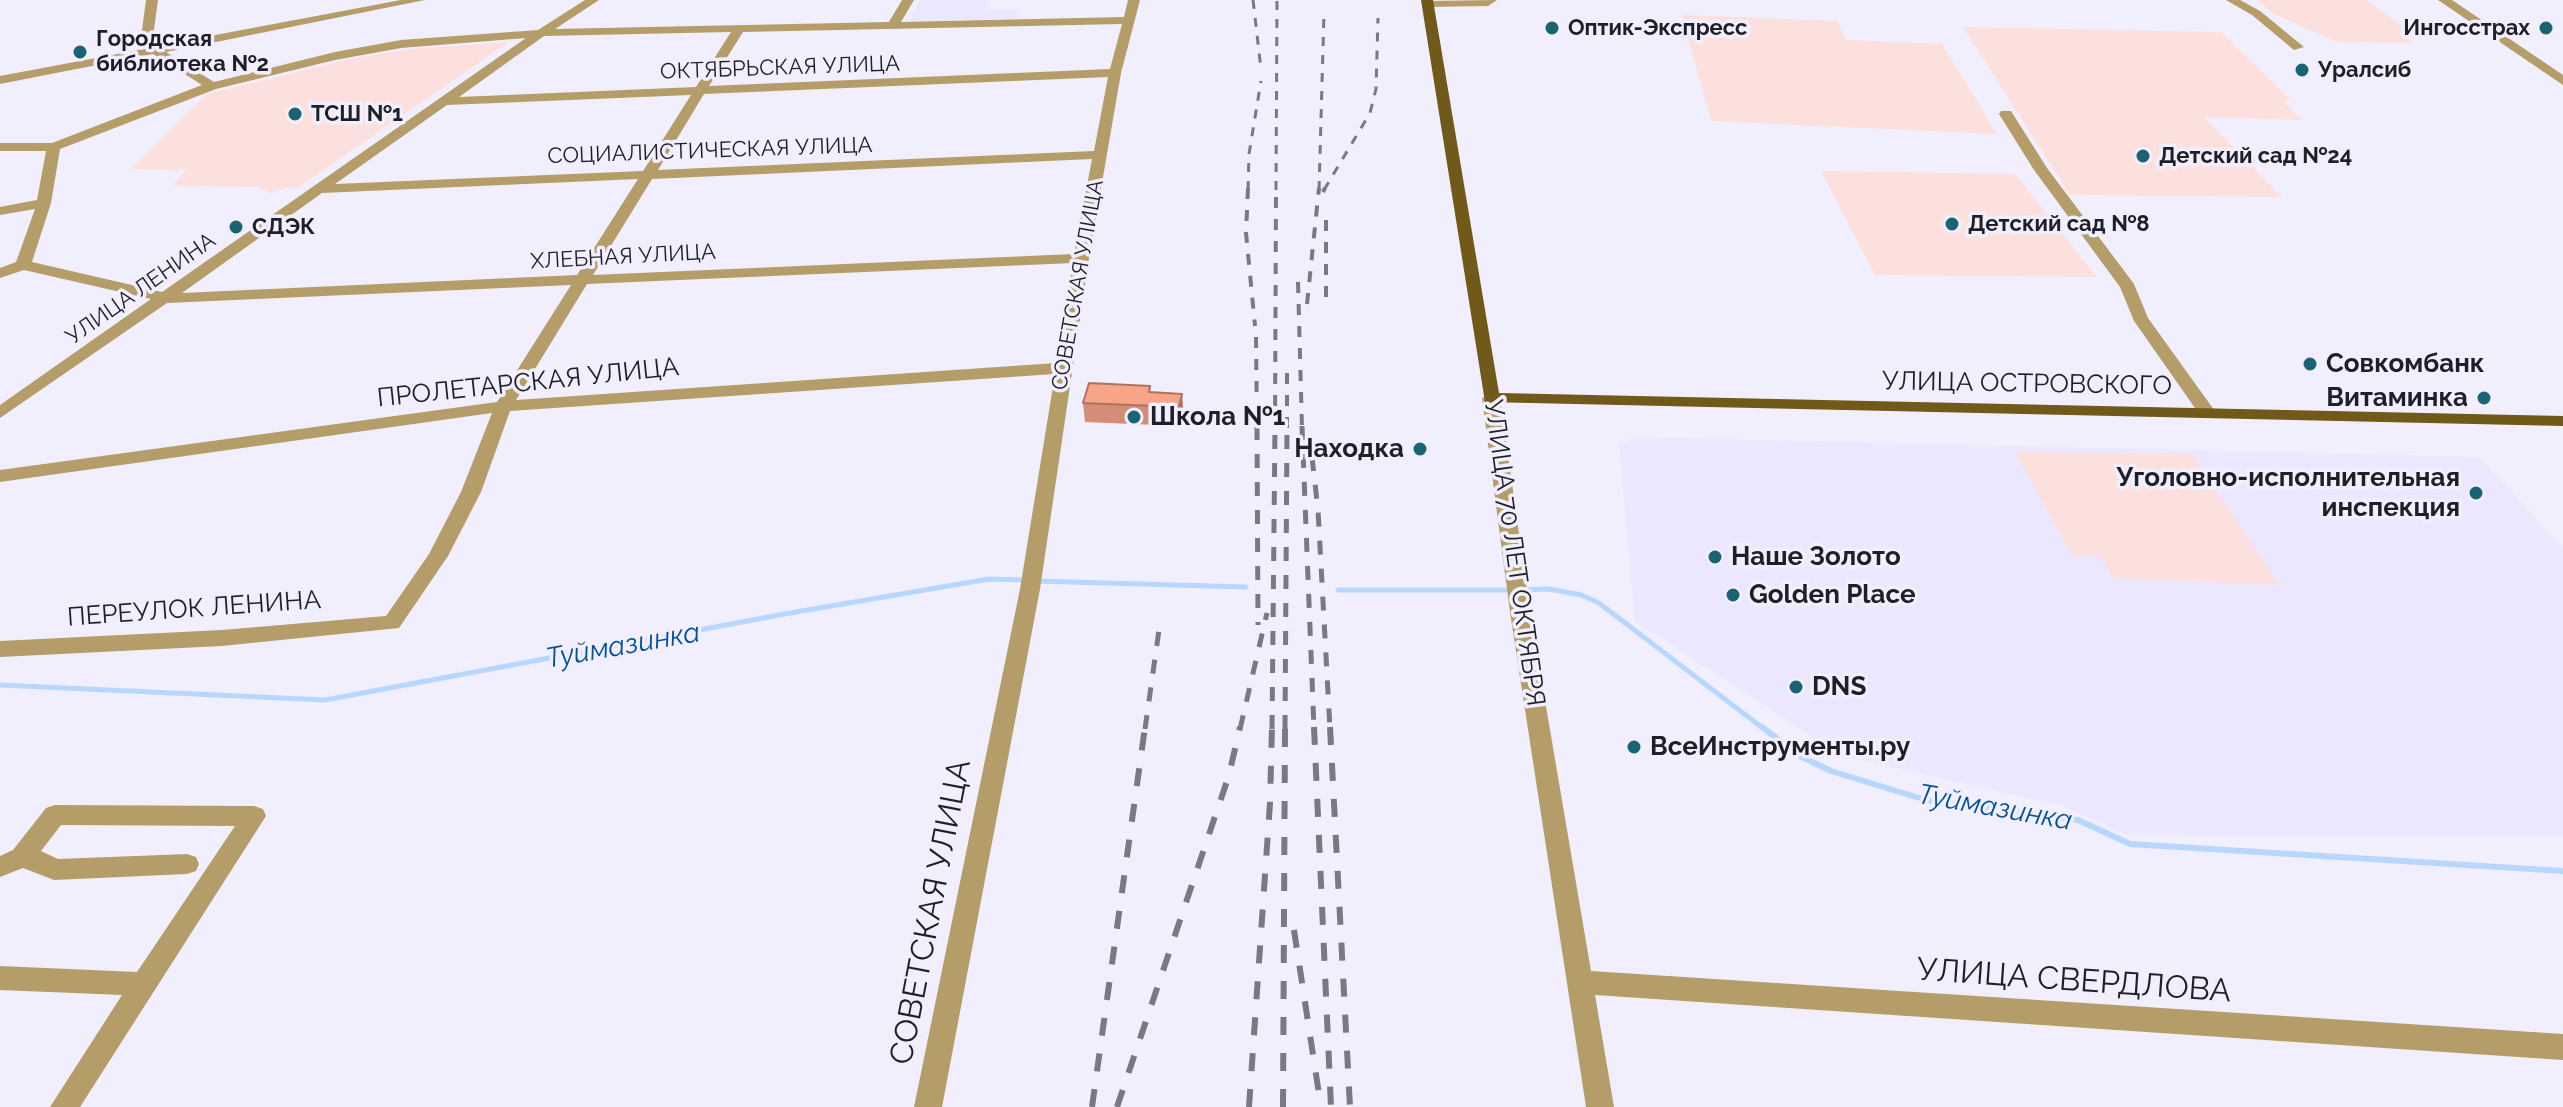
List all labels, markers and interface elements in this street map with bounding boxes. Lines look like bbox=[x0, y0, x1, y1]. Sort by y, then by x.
place label: Оптик-Экспресс bbox=[1568, 15, 1747, 41]
place label: Ингосстрах bbox=[2403, 15, 2530, 41]
marker: Оптик-Экспресс bbox=[1543, 19, 1561, 37]
marker: Ингосстрах bbox=[2537, 19, 2555, 37]
place label: Городская библиотека №2 bbox=[96, 26, 269, 78]
marker: Городская библиотека №2 bbox=[71, 43, 89, 61]
street label: ОКТЯБРЬСКАЯ УЛИЦА bbox=[660, 51, 900, 85]
place label: Уралсиб bbox=[2318, 57, 2411, 83]
marker: Уралсиб bbox=[2293, 61, 2311, 79]
place label: ТСШ №1 bbox=[311, 101, 403, 127]
marker: ТСШ №1 bbox=[286, 105, 304, 123]
street label: СОЦИАЛИСТИЧЕСКАЯ УЛИЦА bbox=[547, 132, 873, 170]
place label: Детский сад №24 bbox=[2159, 143, 2352, 169]
marker: Детский сад №24 bbox=[2134, 147, 2152, 165]
street label: СОВЕТСКАЯ УЛИЦА bbox=[1046, 178, 1110, 392]
place label: Детский сад №8 bbox=[1968, 211, 2150, 237]
place label: СДЭК bbox=[252, 214, 315, 240]
marker: Детский сад №8 bbox=[1943, 215, 1961, 233]
marker: СДЭК bbox=[227, 218, 245, 236]
street label: УЛИЦА ЛЕНИНА bbox=[61, 228, 221, 350]
street label: ХЛЕБНАЯ УЛИЦА bbox=[530, 239, 716, 275]
place label: Совкомбанк bbox=[2326, 348, 2485, 380]
street label: ПРОЛЕТАРСКАЯ УЛИЦА bbox=[376, 352, 680, 414]
marker: Совкомбанк bbox=[2301, 355, 2319, 373]
street label: УЛИЦА ОСТРОВСКОГО bbox=[1882, 366, 2172, 402]
place label: Витаминка bbox=[2326, 382, 2468, 414]
marker: Витаминка bbox=[2475, 389, 2493, 407]
street label: УЛИЦА 70 ЛЕТ ОКТЯБРЯ bbox=[1477, 398, 1551, 708]
place label: Школа №1 bbox=[1150, 401, 1285, 433]
marker: Школа №1 bbox=[1125, 408, 1143, 426]
place label: Находка bbox=[1294, 433, 1404, 465]
marker: Находка bbox=[1411, 440, 1429, 458]
place label: Уголовно-исполнительная инспекция bbox=[2117, 462, 2460, 524]
marker: Уголовно-исполнительная инспекция bbox=[2467, 484, 2485, 502]
place label: Наше Золото bbox=[1731, 541, 1901, 573]
marker: Наше Золото bbox=[1706, 548, 1724, 566]
place label: Golden Place bbox=[1749, 579, 1916, 611]
street label: ПЕРЕУЛОК ЛЕНИНА bbox=[66, 585, 322, 633]
marker: Golden Place bbox=[1724, 586, 1742, 604]
water label: Туймазинка bbox=[543, 616, 703, 676]
place label: DNS bbox=[1812, 671, 1866, 703]
marker: DNS bbox=[1787, 678, 1805, 696]
place label: ВсеИнструменты.ру bbox=[1650, 731, 1910, 763]
marker: ВсеИнструменты.ру bbox=[1625, 738, 1643, 756]
street label: СОВЕТСКАЯ УЛИЦА bbox=[883, 756, 979, 1068]
water label: Туймазинка bbox=[1915, 778, 2075, 838]
street label: УЛИЦА СВЕРДЛОВА bbox=[1916, 951, 2232, 1011]

